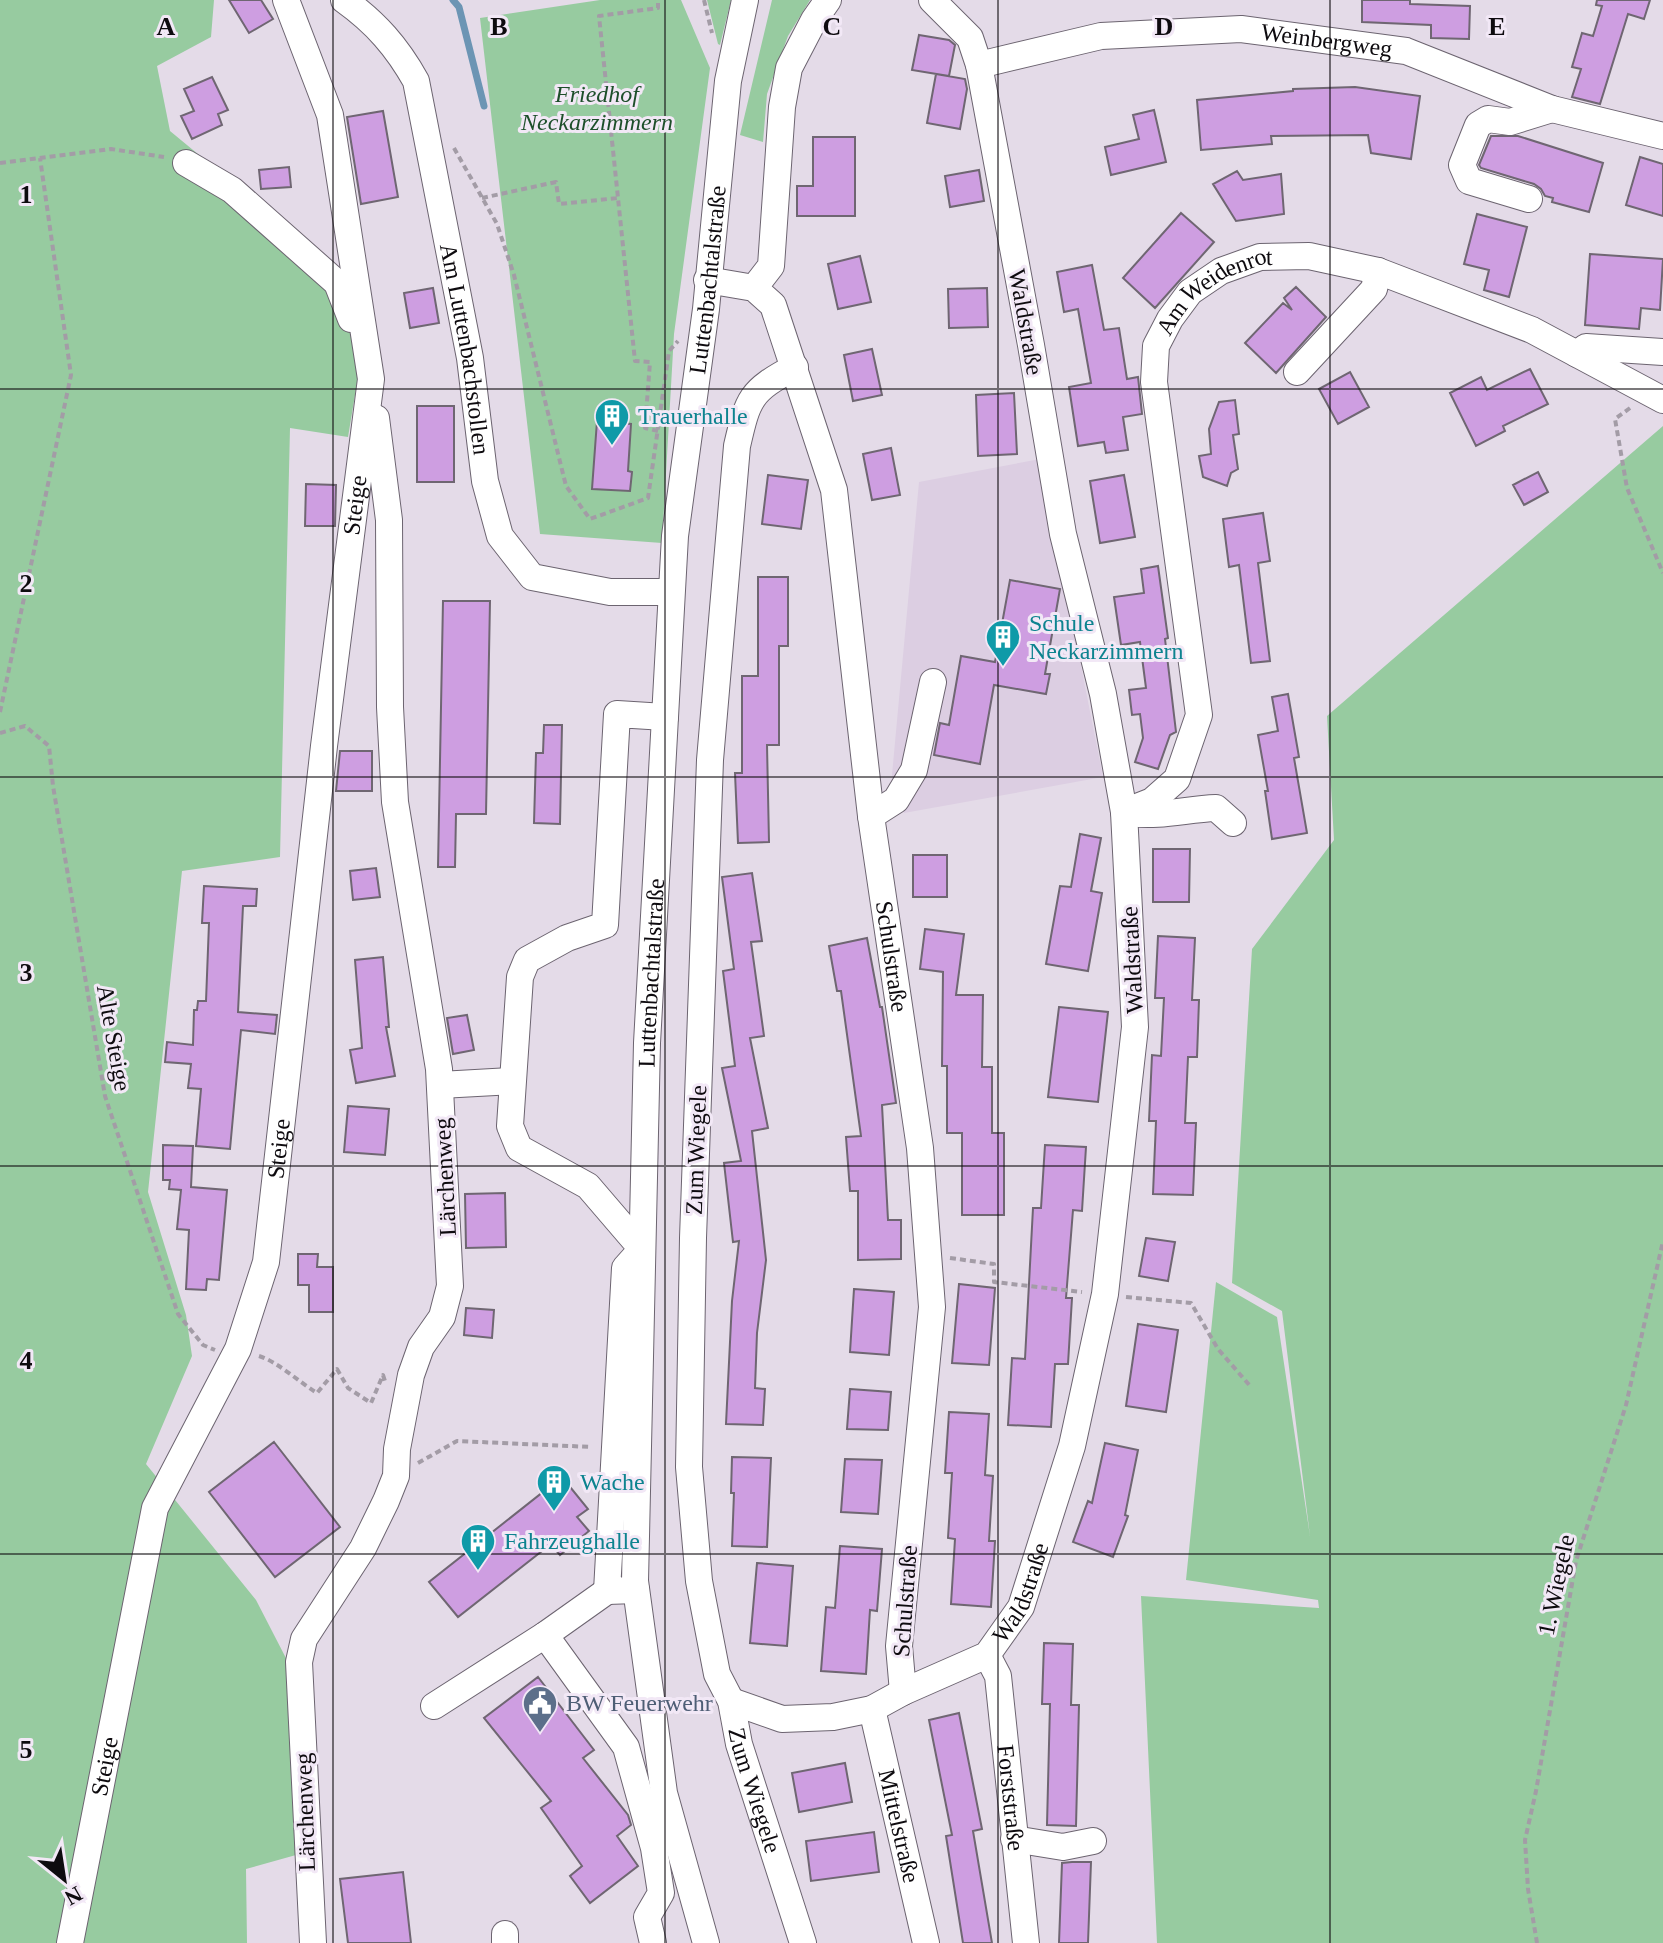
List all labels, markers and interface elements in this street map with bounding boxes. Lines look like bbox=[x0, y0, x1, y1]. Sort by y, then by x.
text: A bbox=[157, 12, 176, 41]
text: B bbox=[490, 12, 508, 41]
text: C bbox=[823, 12, 841, 41]
text: D bbox=[1155, 12, 1173, 41]
text: E bbox=[1488, 12, 1506, 41]
street label: Weinbergweg bbox=[1259, 19, 1394, 62]
park label: Friedhof Neckarzimmern bbox=[520, 81, 673, 135]
text: 1 bbox=[20, 180, 33, 209]
street label: Luttenbachtalstraße bbox=[684, 184, 731, 376]
street label: Am Luttenbachstollen bbox=[435, 241, 495, 456]
street label: Am Weidenrot bbox=[1151, 243, 1273, 339]
street label: Waldstraße bbox=[1004, 267, 1048, 377]
building icon: Trauerhalle bbox=[593, 397, 631, 447]
place label: Trauerhalle bbox=[638, 403, 748, 429]
street label: Steige bbox=[338, 474, 372, 537]
text: 2 bbox=[20, 569, 33, 598]
place label: Schule Neckarzimmern bbox=[1029, 610, 1184, 664]
building icon: Schule Neckarzimmern bbox=[984, 618, 1022, 668]
street label: Luttenbachtalstraße bbox=[633, 878, 669, 1068]
street label: Schulstraße bbox=[871, 899, 913, 1014]
street label: Waldstraße bbox=[1116, 906, 1148, 1014]
text: 3 bbox=[20, 958, 33, 987]
street label: Alte Steige bbox=[92, 983, 136, 1093]
street label: Zum Wiegele bbox=[681, 1085, 711, 1215]
street label: Steige bbox=[262, 1117, 295, 1180]
street label: Lärchenweg bbox=[429, 1117, 461, 1237]
text: 4 bbox=[20, 1346, 33, 1375]
building icon: Wache bbox=[535, 1463, 573, 1513]
place label: Wache bbox=[580, 1469, 645, 1495]
building icon: Fahrzeughalle bbox=[459, 1522, 497, 1572]
place label: Fahrzeughalle bbox=[504, 1528, 640, 1554]
street label: 1. Wiegele bbox=[1533, 1532, 1579, 1638]
street label: Waldstraße bbox=[987, 1539, 1054, 1648]
street label: Schulstraße bbox=[888, 1544, 922, 1658]
public building icon: BW Feuerwehr bbox=[521, 1684, 559, 1734]
place label: BW Feuerwehr bbox=[566, 1690, 713, 1716]
street label: Zum Wiegele bbox=[723, 1726, 786, 1856]
street label: Steige bbox=[86, 1734, 123, 1798]
text: 5 bbox=[20, 1735, 33, 1764]
street label: Forststraße bbox=[992, 1743, 1029, 1852]
street label: Lärchenweg bbox=[290, 1752, 320, 1872]
street label: Mittelstraße bbox=[873, 1766, 925, 1885]
north arrow bbox=[24, 1839, 104, 1919]
text: N bbox=[61, 1881, 87, 1911]

